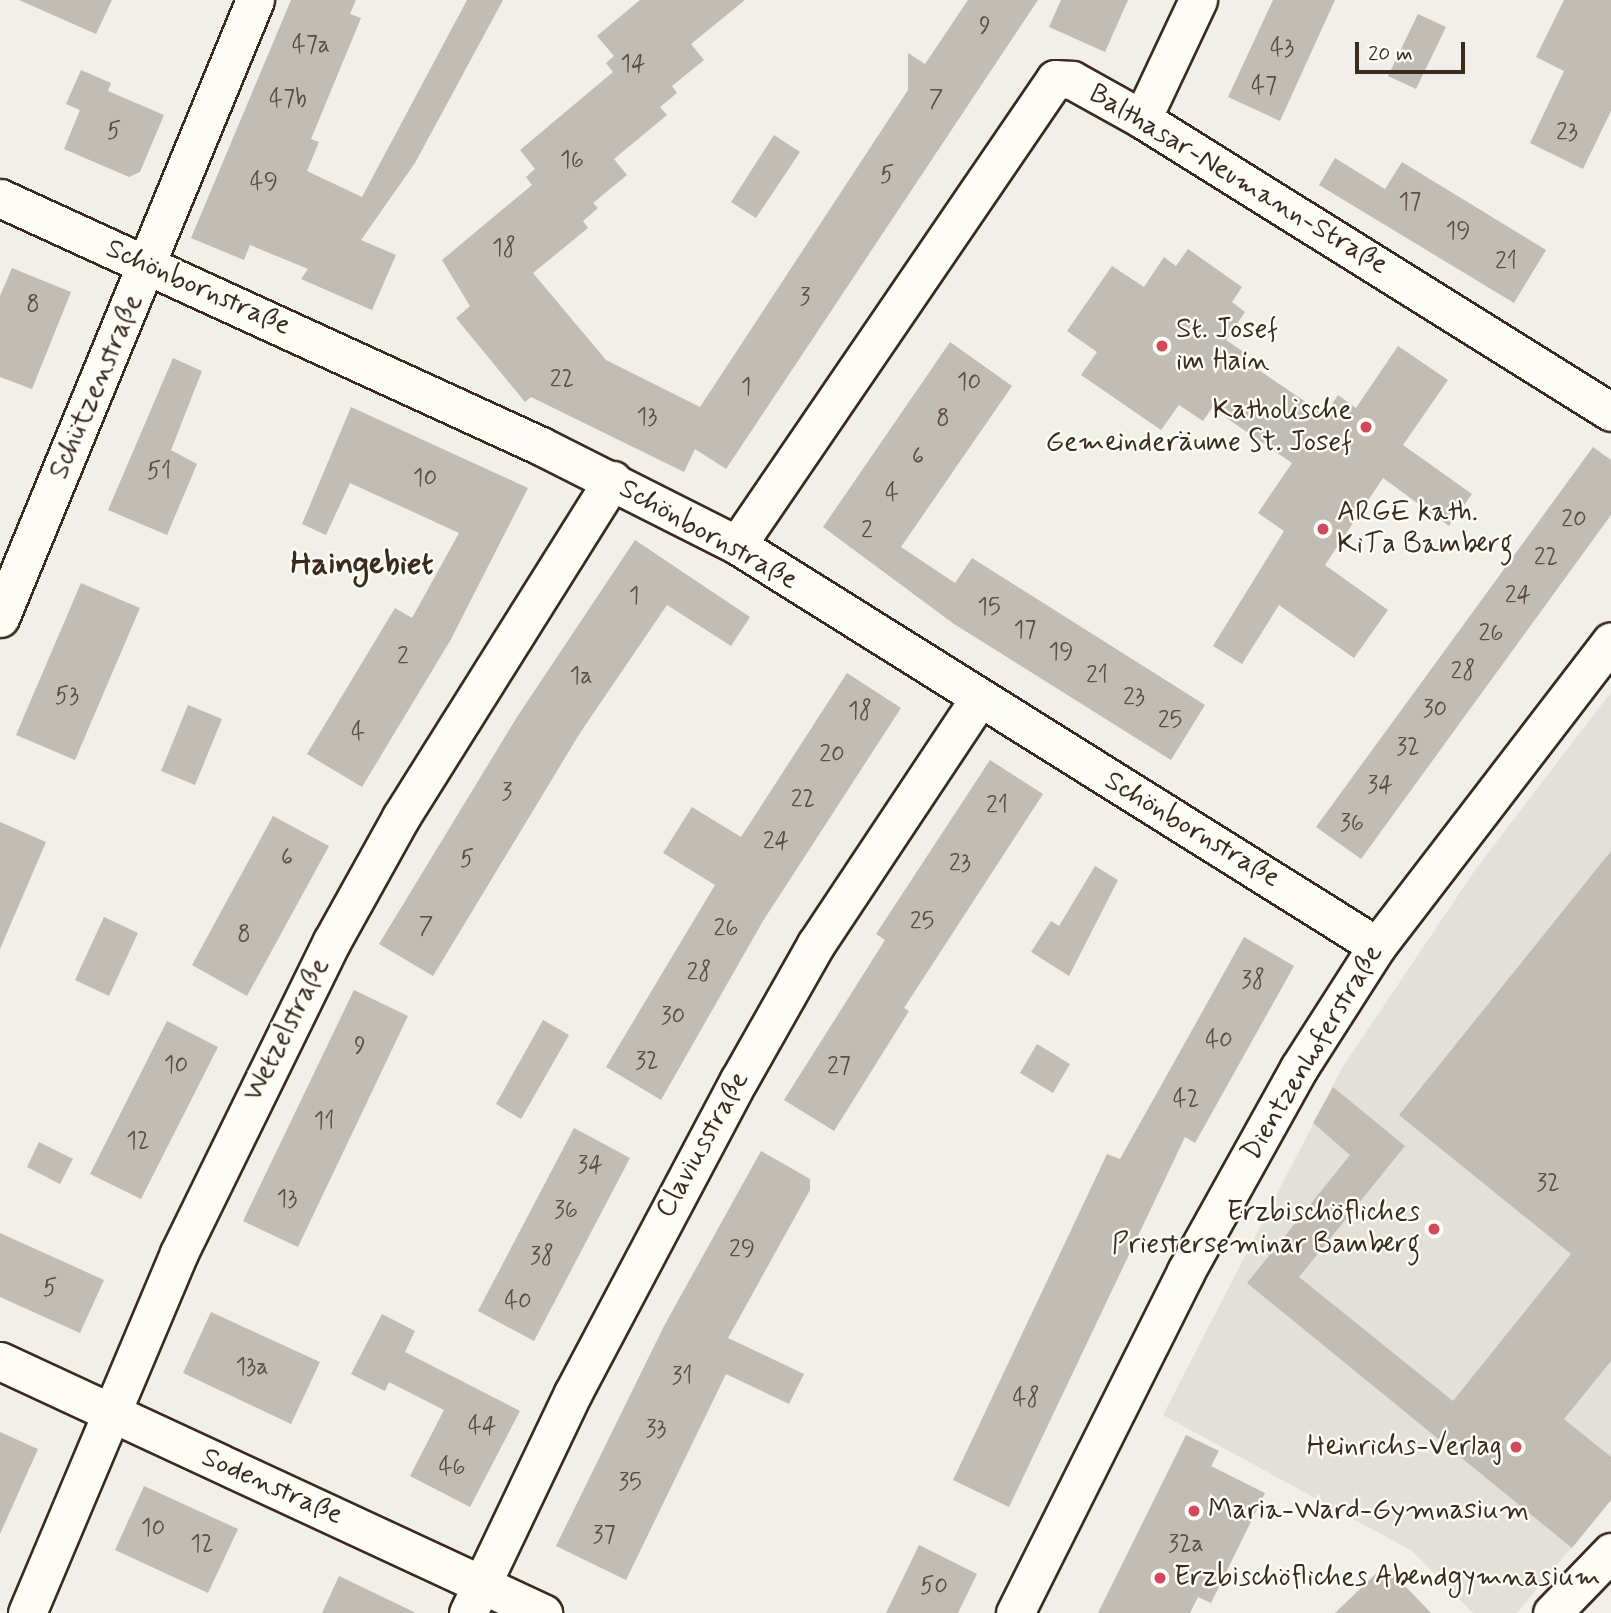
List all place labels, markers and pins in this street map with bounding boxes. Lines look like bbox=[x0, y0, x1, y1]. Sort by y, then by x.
place label: St. Josef im Hain bbox=[1176, 313, 1278, 379]
marker: St. Josef im Hain bbox=[1154, 338, 1170, 354]
place label: Katholische Gemeinderäume St. Josef bbox=[1047, 394, 1352, 460]
marker: Katholische Gemeinderäume St. Josef bbox=[1358, 419, 1374, 435]
place label: ARGE kath. KiTa Bamberg bbox=[1337, 496, 1514, 562]
marker: ARGE kath. KiTa Bamberg bbox=[1315, 521, 1331, 537]
place label: Erzbischöfliches Priesterseminar Bamberg bbox=[1107, 1196, 1420, 1262]
marker: Erzbischöfliches Priesterseminar Bamberg bbox=[1426, 1221, 1442, 1237]
place label: Heinrichs-Verlag bbox=[1307, 1430, 1502, 1464]
marker: Heinrichs-Verlag bbox=[1508, 1439, 1524, 1455]
place label: Maria-Ward-Gymnasium bbox=[1208, 1494, 1529, 1528]
marker: Maria-Ward-Gymnasium bbox=[1186, 1503, 1202, 1519]
place label: Erzbischöfliches Abendgymnasium bbox=[1174, 1561, 1601, 1595]
marker: Erzbischöfliches Abendgymnasium bbox=[1152, 1570, 1168, 1586]

